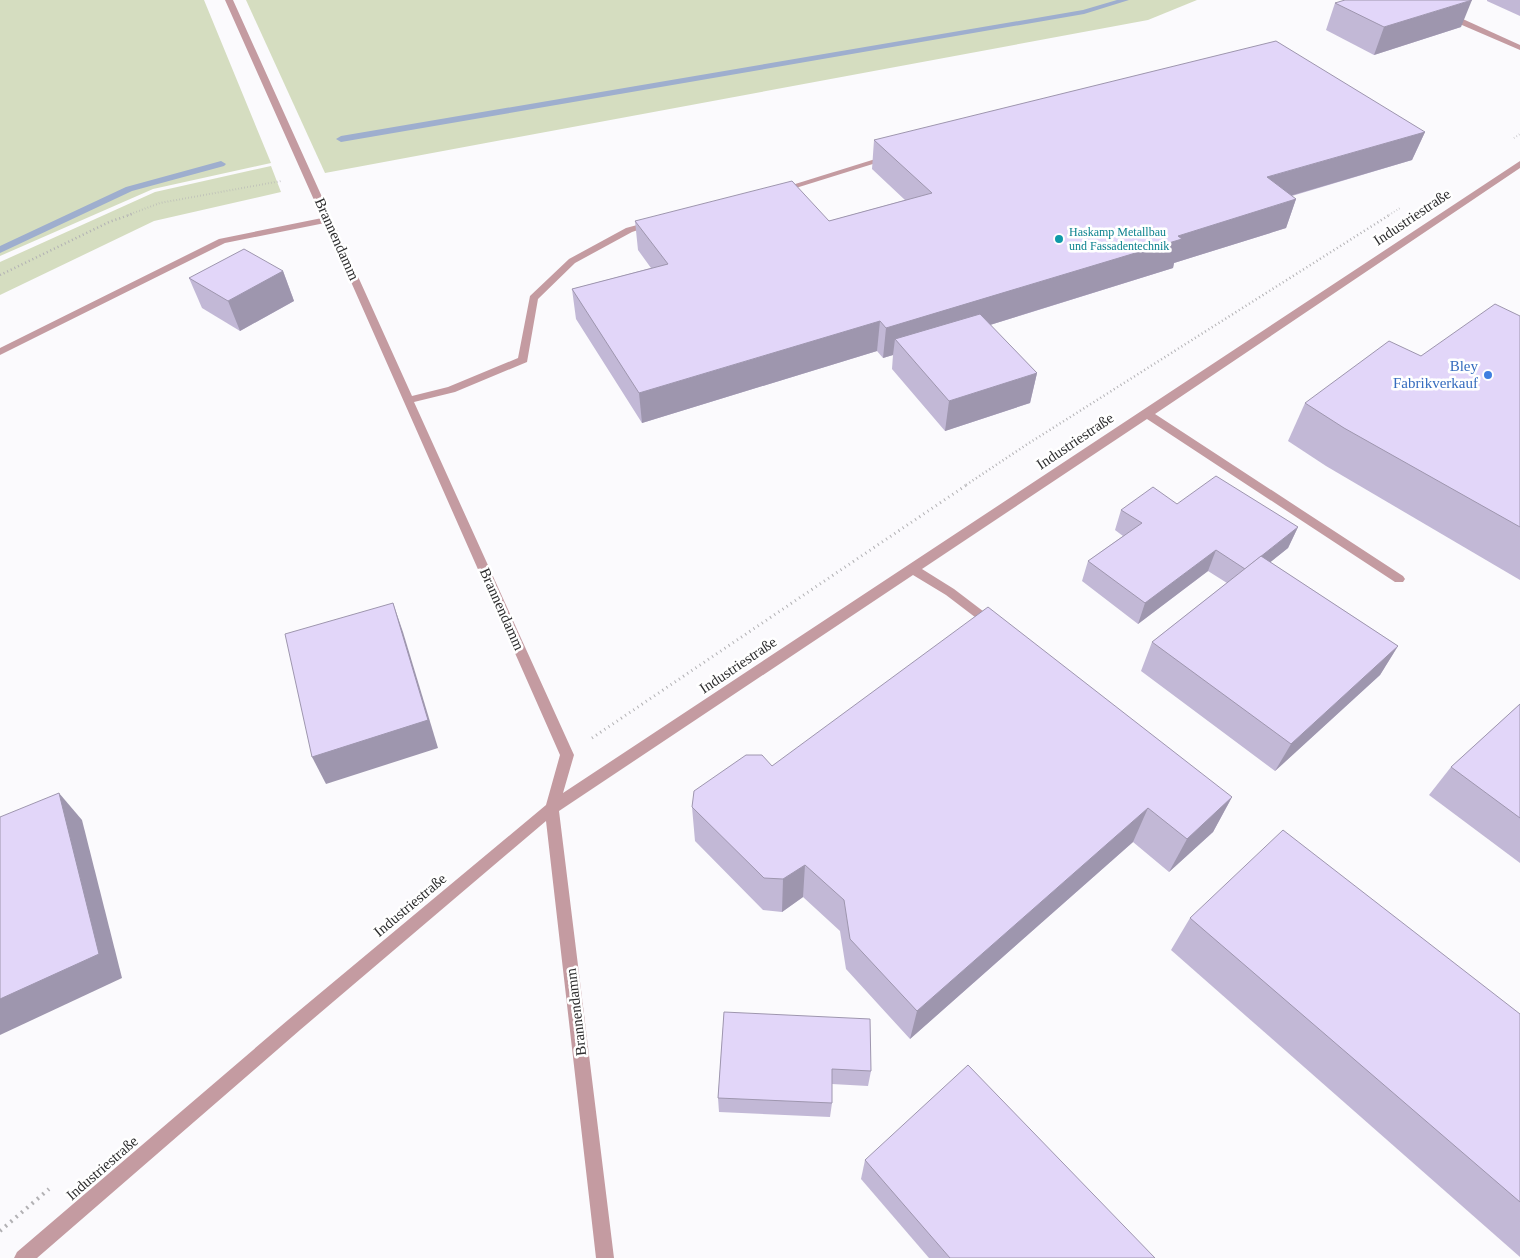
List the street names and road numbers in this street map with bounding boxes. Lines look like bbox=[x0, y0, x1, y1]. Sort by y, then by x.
street label: Industriestraße bbox=[1371, 185, 1454, 249]
street label: Brannendamm bbox=[312, 195, 362, 283]
street label: Industriestraße bbox=[1034, 409, 1117, 473]
street label: Brannendamm bbox=[477, 565, 527, 653]
street label: Industriestraße bbox=[697, 633, 780, 697]
street label: Industriestraße bbox=[371, 870, 450, 940]
street label: Brannendamm bbox=[563, 967, 589, 1057]
street label: Industriestraße bbox=[63, 1133, 141, 1203]

